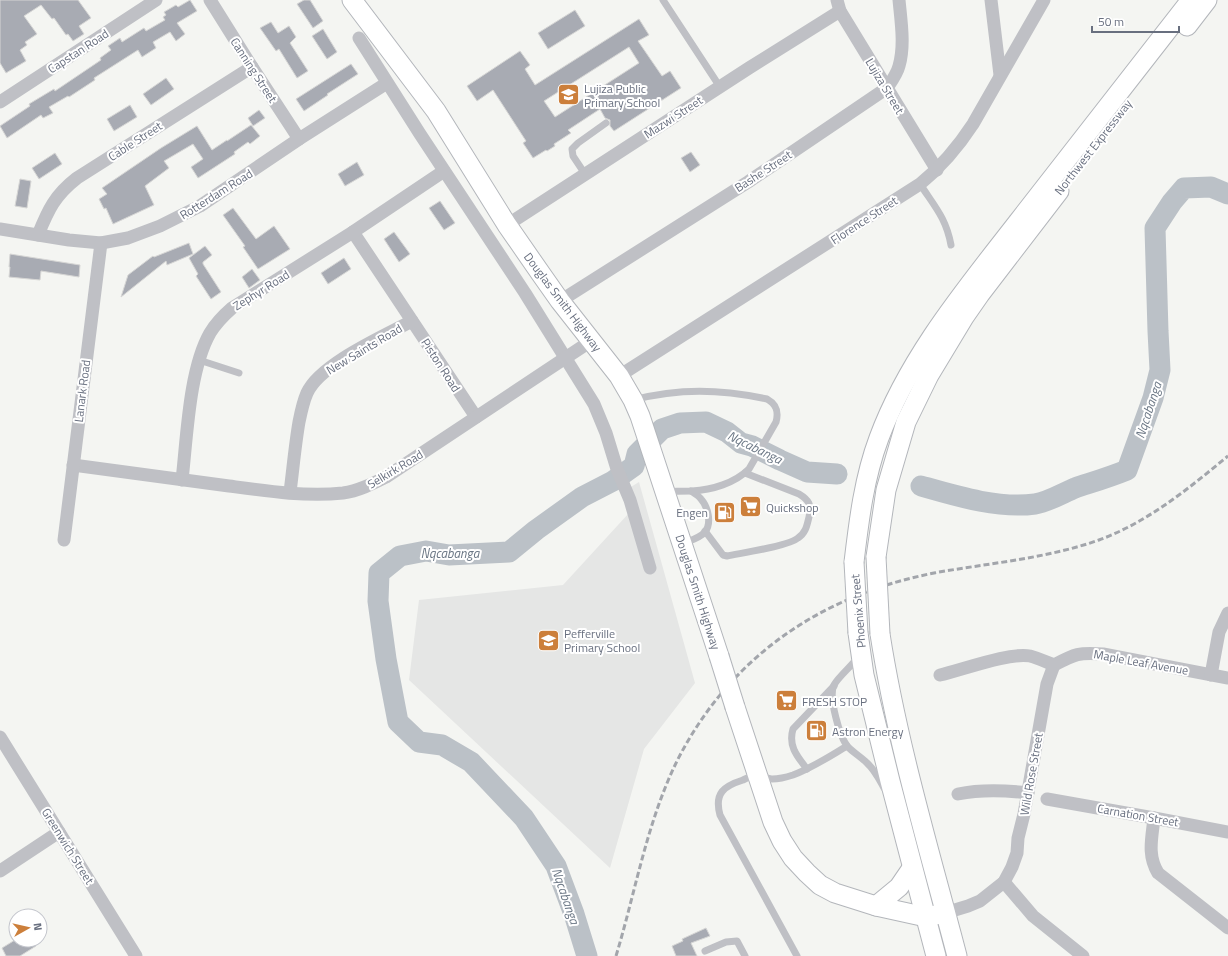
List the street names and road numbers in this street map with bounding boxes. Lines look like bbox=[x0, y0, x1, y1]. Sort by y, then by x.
street label: Capstan Road bbox=[44, 24, 112, 78]
street label: Canning Street bbox=[226, 34, 283, 107]
street label: Lujiza Street bbox=[861, 54, 910, 118]
street label: Mazwi Street bbox=[640, 90, 707, 143]
street label: Northwest Expressway bbox=[1049, 95, 1137, 199]
street label: Cable Street bbox=[104, 116, 167, 166]
street label: Bashe Street bbox=[731, 145, 796, 197]
street label: Rotterdam Road bbox=[176, 164, 256, 224]
street label: Florence Street bbox=[827, 191, 902, 249]
street label: Douglas Smith Highway bbox=[519, 248, 607, 356]
street label: Zephyr Road bbox=[229, 265, 293, 315]
street label: New Saints Road bbox=[322, 319, 406, 379]
street label: Piston Road bbox=[416, 334, 466, 396]
street label: Lanark Road bbox=[69, 359, 95, 423]
street label: Selkirk Road bbox=[363, 445, 427, 493]
street label: Douglas Smith Highway bbox=[670, 532, 726, 652]
street label: Phoenix Street bbox=[845, 573, 871, 649]
street label: Maple Leaf Avenue bbox=[1092, 644, 1190, 680]
street label: Wild Rose Street bbox=[1014, 730, 1048, 817]
street label: Carnation Street bbox=[1096, 798, 1181, 832]
street label: Greenwich Street bbox=[37, 804, 100, 889]

